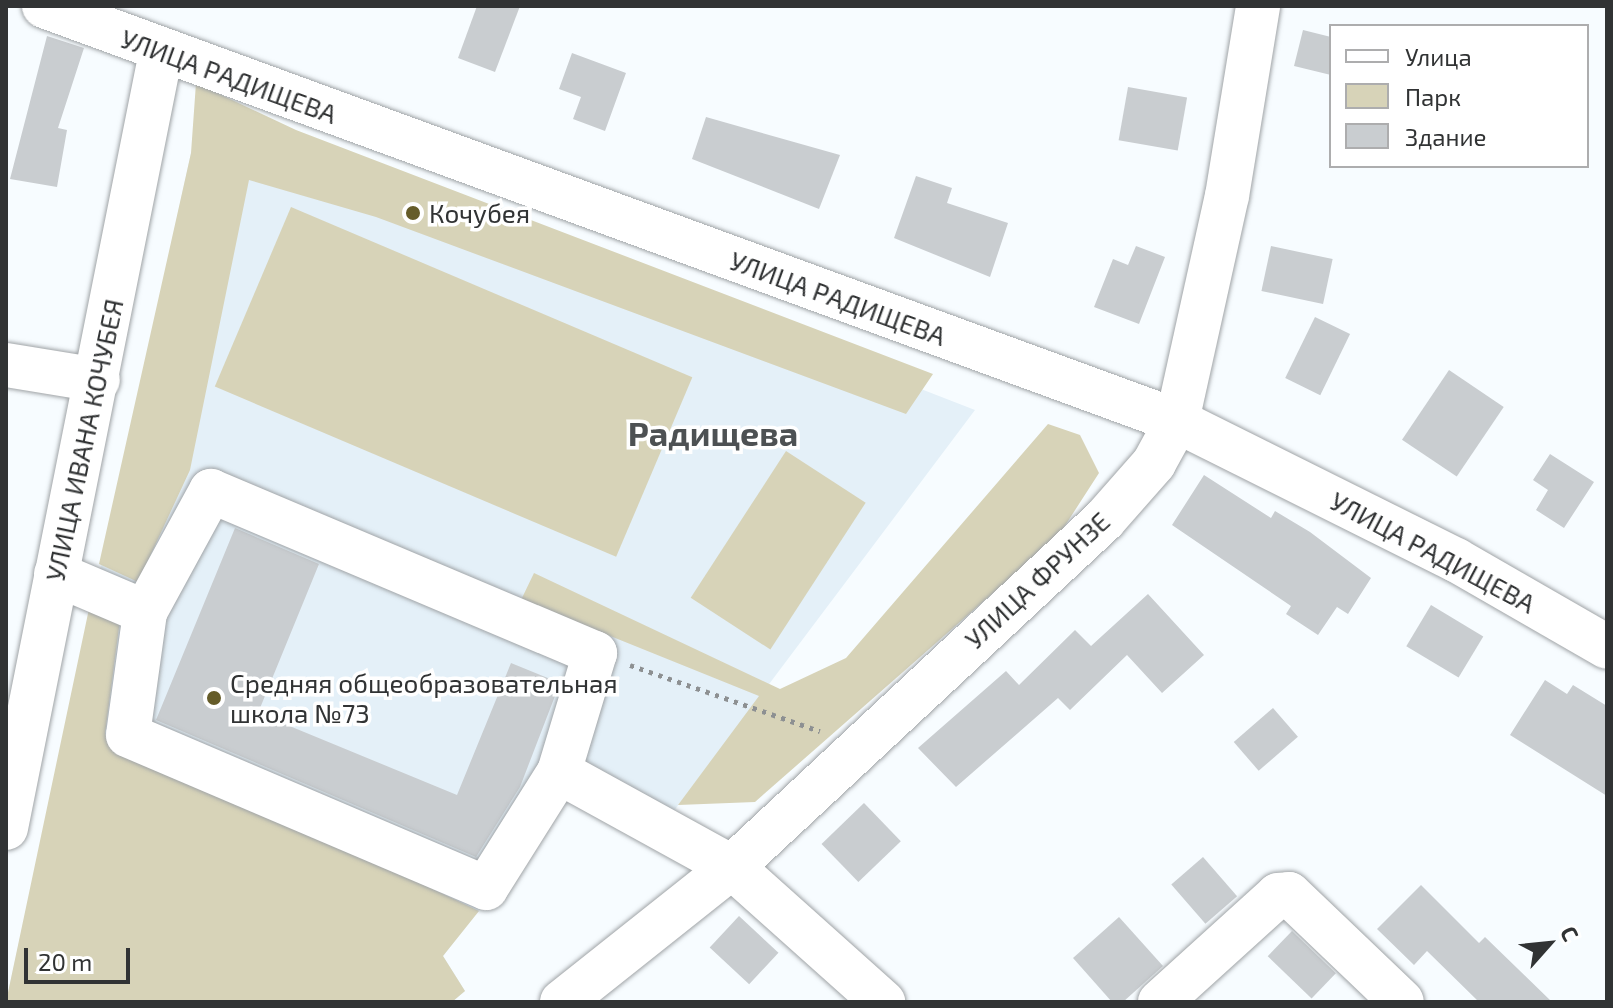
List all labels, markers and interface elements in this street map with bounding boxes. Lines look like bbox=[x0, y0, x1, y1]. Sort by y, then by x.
street label: УЛИЦА РАДИЩЕВА bbox=[117, 22, 341, 130]
legend bbox=[1329, 24, 1589, 168]
text: Улица bbox=[1405, 42, 1472, 71]
text: Парк bbox=[1405, 82, 1461, 111]
text: Здание bbox=[1405, 122, 1487, 151]
place label: Кочубея bbox=[429, 197, 530, 229]
marker: Кочубея bbox=[404, 204, 422, 222]
street label: УЛИЦА РАДИЩЕВА bbox=[726, 244, 950, 352]
street label: УЛИЦА ИВАНА КОЧУБЕЯ bbox=[39, 296, 129, 584]
district label: Радищева bbox=[628, 413, 798, 453]
street label: УЛИЦА РАДИЩЕВА bbox=[1325, 485, 1541, 619]
street label: УЛИЦА ФРУНЗЕ bbox=[958, 505, 1116, 655]
place label: Средняя общеобразовательная школа №73 bbox=[230, 667, 618, 728]
marker: Средняя общеобразовательная школа №73 bbox=[205, 689, 223, 707]
north arrow bbox=[1509, 904, 1589, 984]
text: С bbox=[1556, 921, 1585, 945]
scale bar bbox=[28, 932, 134, 982]
text: 20 m bbox=[38, 947, 92, 976]

